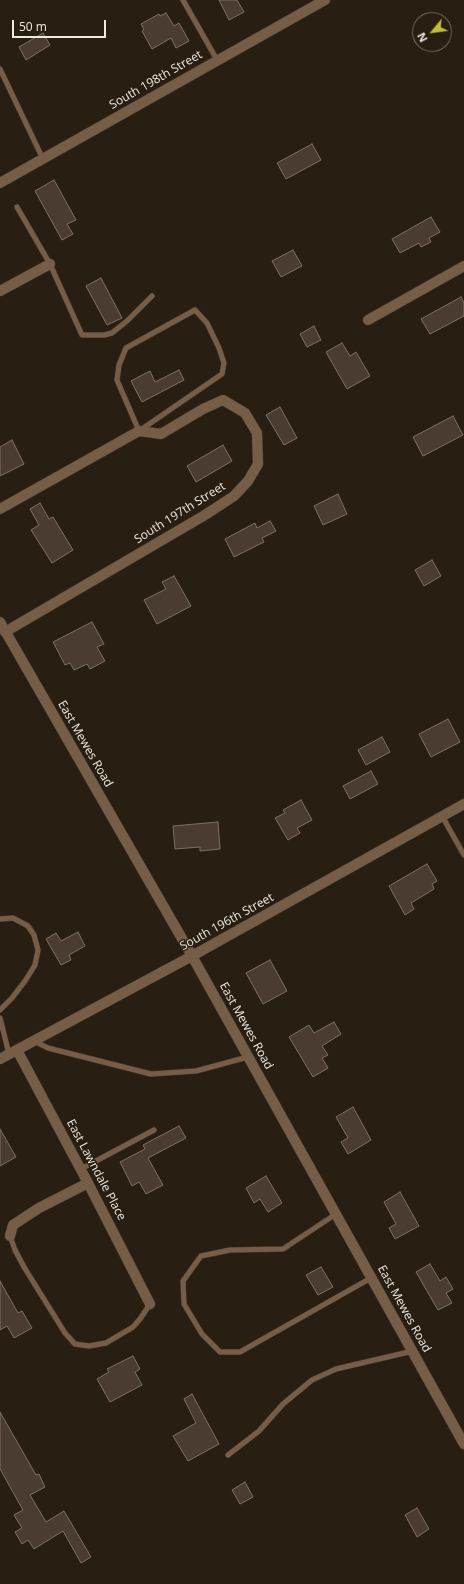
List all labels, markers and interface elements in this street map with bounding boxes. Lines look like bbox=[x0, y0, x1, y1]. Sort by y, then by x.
scale bar bbox=[14, 12, 108, 38]
north arrow bbox=[412, 12, 452, 52]
text: 50 m bbox=[19, 18, 47, 35]
text: N bbox=[413, 30, 431, 45]
street label: South 198th Street bbox=[107, 48, 205, 112]
street label: South 197th Street bbox=[132, 479, 228, 547]
street label: East Mewes Road bbox=[54, 698, 116, 790]
street label: South 196th Street bbox=[178, 890, 276, 954]
street label: East Mewes Road bbox=[216, 980, 276, 1072]
street label: East Lawndale Place bbox=[63, 1117, 129, 1223]
street label: East Mewes Road bbox=[374, 1263, 434, 1355]

